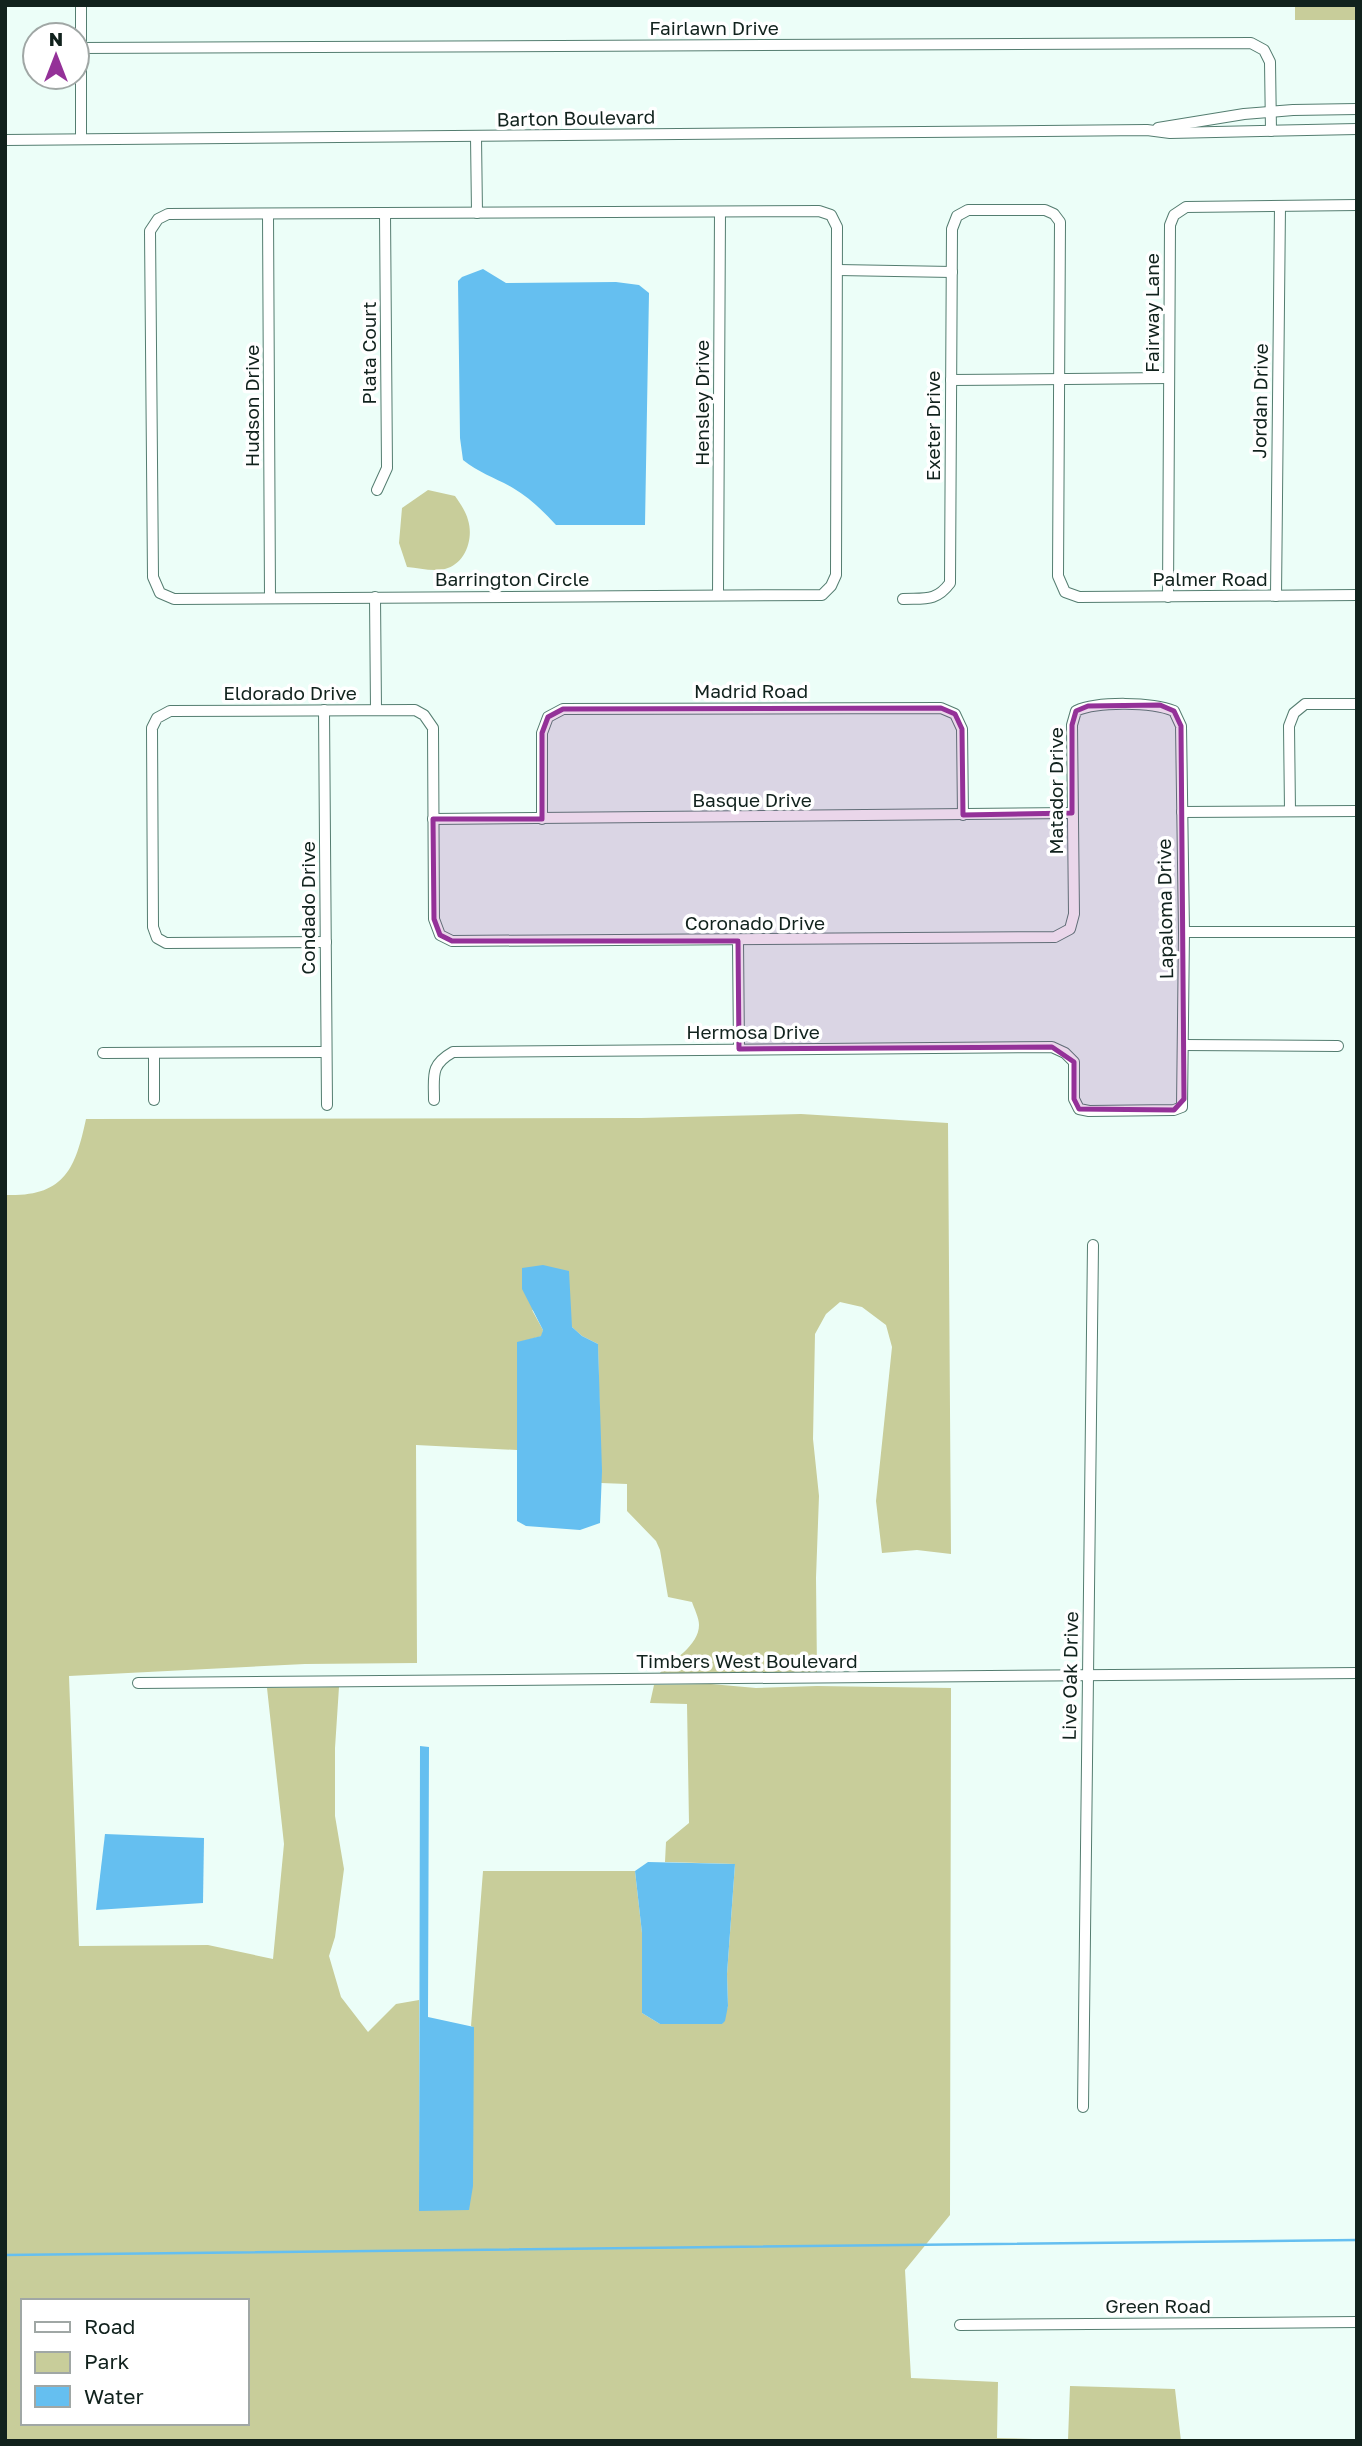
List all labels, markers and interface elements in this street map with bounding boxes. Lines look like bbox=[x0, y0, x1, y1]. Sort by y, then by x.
street label: Fairlawn Drive bbox=[649, 16, 779, 39]
north arrow bbox=[21, 21, 91, 91]
text: N bbox=[49, 27, 63, 50]
street label: Barton Boulevard bbox=[497, 105, 655, 130]
street label: Fairway Lane bbox=[1140, 253, 1163, 373]
street label: Plata Court bbox=[357, 301, 380, 405]
street label: Hensley Drive bbox=[690, 340, 713, 466]
street label: Jordan Drive bbox=[1247, 343, 1272, 459]
street label: Hudson Drive bbox=[240, 345, 263, 467]
street label: Exeter Drive bbox=[921, 371, 944, 481]
street label: Barrington Circle bbox=[435, 567, 589, 590]
street label: Palmer Road bbox=[1152, 567, 1268, 590]
street label: Madrid Road bbox=[694, 679, 808, 702]
street label: Eldorado Drive bbox=[223, 681, 357, 704]
street label: Matador Drive bbox=[1044, 727, 1067, 855]
street label: Basque Drive bbox=[692, 788, 812, 811]
street label: Lapaloma Drive bbox=[1152, 838, 1177, 980]
street label: Condado Drive bbox=[296, 841, 319, 975]
street label: Coronado Drive bbox=[685, 911, 825, 934]
street label: Hermosa Drive bbox=[686, 1020, 820, 1043]
street label: Live Oak Drive bbox=[1057, 1611, 1082, 1741]
street label: Timbers West Boulevard bbox=[636, 1649, 858, 1672]
street label: Green Road bbox=[1105, 2294, 1211, 2317]
legend bbox=[21, 2299, 248, 2425]
text: Road bbox=[84, 2313, 135, 2339]
text: Park bbox=[84, 2348, 130, 2374]
text: Water bbox=[84, 2383, 144, 2409]

